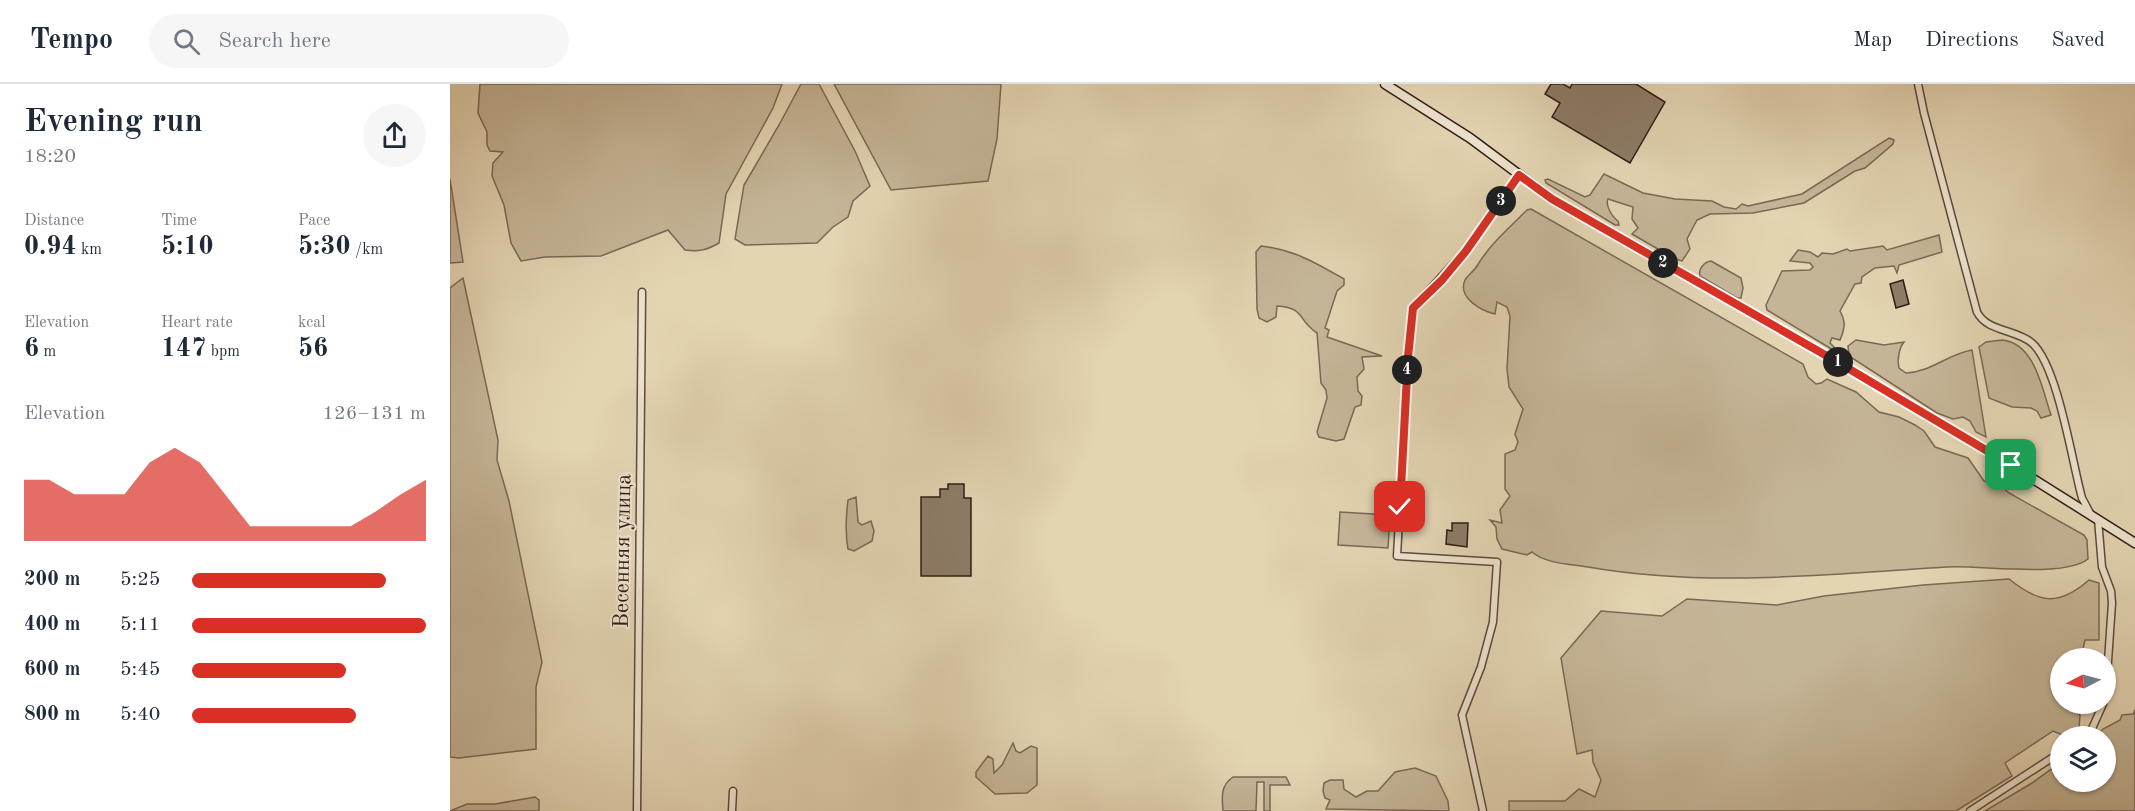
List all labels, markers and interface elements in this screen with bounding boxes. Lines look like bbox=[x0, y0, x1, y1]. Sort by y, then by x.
search box bbox=[149, 14, 569, 68]
icon: search bbox=[170, 25, 203, 58]
text: Tempo bbox=[30, 27, 113, 55]
text: Search here bbox=[218, 30, 331, 52]
text: Map bbox=[1853, 30, 1892, 51]
text: Directions bbox=[1925, 30, 2019, 51]
text: Saved bbox=[2052, 30, 2105, 51]
button: share bbox=[363, 104, 426, 167]
text: Evening run bbox=[24, 106, 203, 139]
text: 18:20 bbox=[24, 147, 76, 167]
pin: 3 bbox=[1486, 186, 1516, 216]
text: 3 bbox=[1496, 193, 1506, 209]
text: Distance bbox=[24, 213, 84, 229]
text: Time bbox=[161, 213, 197, 229]
text: Pace bbox=[298, 213, 330, 229]
text: 0.94 bbox=[24, 234, 77, 260]
text: 5:10 bbox=[161, 234, 214, 260]
text: 5:30 bbox=[298, 234, 351, 260]
text: km bbox=[77, 242, 102, 258]
text: /km bbox=[351, 242, 383, 258]
pin: 2 bbox=[1648, 248, 1678, 278]
text: 2 bbox=[1658, 255, 1668, 271]
text: Elevation bbox=[24, 315, 89, 331]
text: Heart rate bbox=[161, 315, 233, 331]
text: kcal bbox=[298, 315, 326, 331]
text: 6 bbox=[24, 336, 39, 362]
text: 147 bbox=[161, 336, 206, 362]
text: 56 bbox=[298, 336, 328, 362]
text: m bbox=[39, 344, 56, 360]
text: bpm bbox=[206, 344, 240, 360]
pin: 1 bbox=[1823, 347, 1853, 377]
text: 1 bbox=[1833, 354, 1843, 370]
pin: 4 bbox=[1392, 355, 1422, 385]
text: 4 bbox=[1402, 362, 1412, 378]
text: Elevation bbox=[24, 404, 105, 424]
text: 126–131 m bbox=[323, 404, 426, 424]
pin bbox=[1985, 439, 2036, 490]
icon: arrive bbox=[1994, 448, 2027, 481]
street label: Весенняя улица bbox=[611, 474, 635, 628]
pin bbox=[1374, 481, 1425, 532]
icon: check bbox=[1383, 490, 1416, 523]
text: 200 m bbox=[24, 570, 80, 590]
text: 5:25 bbox=[120, 570, 160, 590]
text: 400 m bbox=[24, 615, 80, 635]
text: 5:11 bbox=[120, 615, 160, 635]
north arrow bbox=[2050, 648, 2116, 714]
map controls bbox=[2050, 648, 2116, 792]
text: 600 m bbox=[24, 660, 80, 680]
text: 5:45 bbox=[120, 660, 160, 680]
text: 800 m bbox=[24, 705, 80, 725]
text: 5:40 bbox=[120, 705, 160, 725]
button: layers bbox=[2050, 726, 2116, 792]

